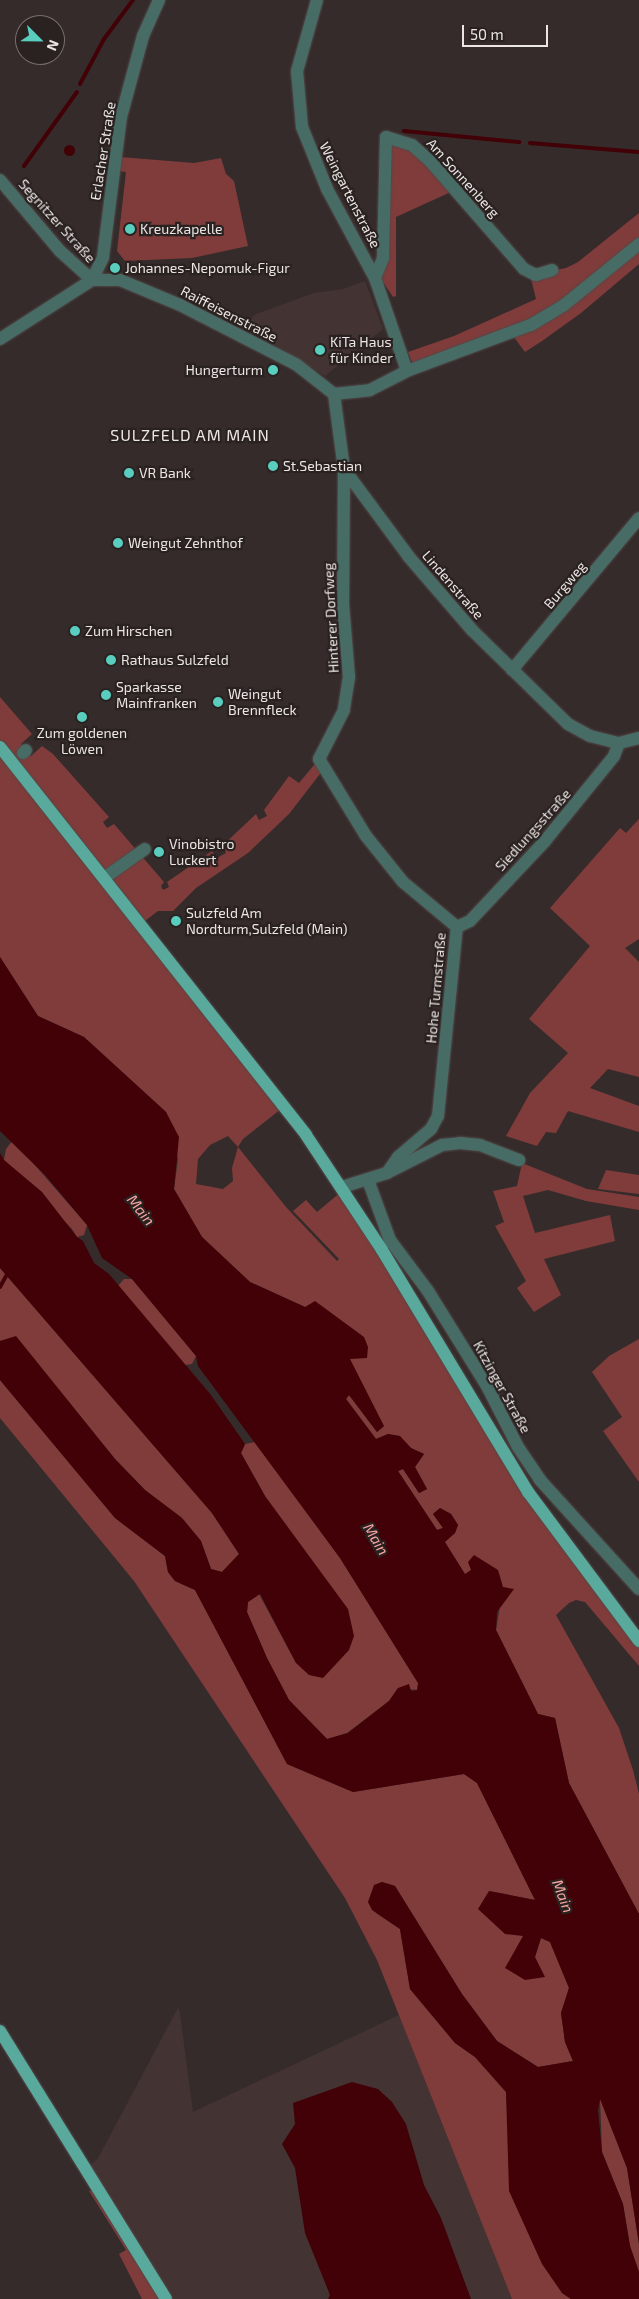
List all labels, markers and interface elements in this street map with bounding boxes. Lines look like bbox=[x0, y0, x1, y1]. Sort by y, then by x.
north arrow bbox=[15, 15, 65, 65]
scale bar bbox=[464, 15, 550, 47]
text: 50 m bbox=[470, 25, 504, 43]
text: N bbox=[44, 38, 63, 54]
street label: Erlacher Straße bbox=[87, 100, 119, 202]
street label: Am Sonnenberg bbox=[423, 135, 503, 221]
street label: Weingartenstraße bbox=[316, 139, 384, 251]
street label: Segnitzer Straße bbox=[15, 176, 99, 266]
place label: Kreuzkapelle bbox=[140, 221, 223, 237]
marker: Kreuzkapelle bbox=[124, 223, 136, 235]
place label: Johannes-Nepomuk-Figur bbox=[125, 260, 290, 276]
marker: Johannes-Nepomuk-Figur bbox=[109, 262, 121, 274]
street label: Raiffeisenstraße bbox=[178, 282, 280, 346]
place label: KiTa Haus für Kinder bbox=[330, 334, 393, 367]
marker: KiTa Haus für Kinder bbox=[314, 344, 326, 356]
place label: Hungerturm bbox=[185, 362, 263, 378]
marker: Hungerturm bbox=[267, 364, 279, 376]
district label: SULZFELD AM MAIN bbox=[108, 425, 272, 445]
place label: St.Sebastian bbox=[283, 458, 362, 474]
marker: St.Sebastian bbox=[267, 460, 279, 472]
place label: VR Bank bbox=[139, 465, 191, 481]
marker: VR Bank bbox=[123, 467, 135, 479]
place label: Weingut Zehnthof bbox=[128, 535, 243, 551]
marker: Weingut Zehnthof bbox=[112, 537, 124, 549]
street label: Lindenstraße bbox=[419, 547, 487, 623]
street label: Burgweg bbox=[540, 558, 590, 612]
street label: Hinterer Dorfweg bbox=[320, 562, 342, 674]
place label: Zum Hirschen bbox=[85, 623, 172, 639]
marker: Zum Hirschen bbox=[69, 625, 81, 637]
place label: Rathaus Sulzfeld bbox=[121, 652, 229, 668]
marker: Rathaus Sulzfeld bbox=[105, 654, 117, 666]
place label: Sparkasse Mainfranken bbox=[116, 679, 197, 712]
place label: Weingut Brennfleck bbox=[228, 686, 297, 719]
marker: Sparkasse Mainfranken bbox=[100, 689, 112, 701]
marker: Weingut Brennfleck bbox=[212, 696, 224, 708]
marker: Zum goldenen Löwen bbox=[76, 711, 88, 723]
place label: Zum goldenen Löwen bbox=[37, 725, 127, 758]
street label: Siedlungsstraße bbox=[492, 785, 574, 875]
place label: Vinobistro Luckert bbox=[169, 836, 234, 869]
marker: Vinobistro Luckert bbox=[153, 846, 165, 858]
place label: Sulzfeld Am Nordturm,Sulzfeld (Main) bbox=[186, 905, 347, 938]
marker: Sulzfeld Am Nordturm,Sulzfeld (Main) bbox=[170, 915, 182, 927]
street label: Hohe Turmstraße bbox=[423, 932, 449, 1044]
water label: Main bbox=[123, 1191, 159, 1229]
street label: Kitzinger Straße bbox=[470, 1338, 534, 1436]
water label: Main bbox=[360, 1520, 392, 1558]
water label: Main bbox=[548, 1877, 578, 1915]

